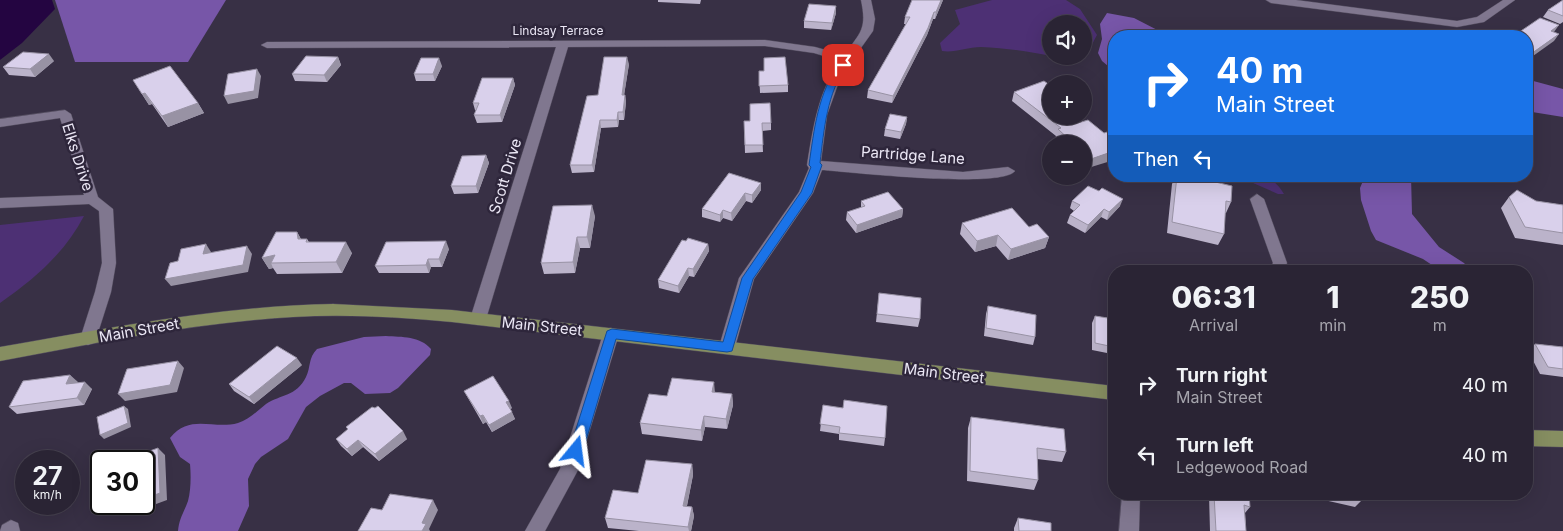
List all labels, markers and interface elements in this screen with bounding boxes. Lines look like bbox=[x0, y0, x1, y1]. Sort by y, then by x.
map controls bbox=[1042, 15, 1092, 185]
button: sound bbox=[1042, 15, 1092, 65]
street label: Lindsay Terrace bbox=[513, 23, 603, 38]
pin bbox=[822, 44, 864, 86]
text: 40 m bbox=[1216, 49, 1304, 91]
icon: right bbox=[1133, 50, 1198, 115]
icon: arrive bbox=[829, 51, 857, 79]
button: + bbox=[1042, 75, 1092, 125]
text: Main Street bbox=[1216, 91, 1335, 117]
street label: Elks Drive bbox=[58, 121, 98, 193]
button: − bbox=[1042, 135, 1092, 185]
street label: Scott Drive bbox=[485, 136, 525, 216]
street label: Partridge Lane bbox=[860, 142, 966, 168]
icon: left bbox=[1189, 145, 1217, 173]
text: Then bbox=[1133, 148, 1179, 171]
text: 06:31 bbox=[1172, 279, 1256, 315]
text: 1 bbox=[1326, 279, 1339, 315]
text: 250 bbox=[1410, 279, 1469, 315]
street label: Main Street bbox=[501, 312, 583, 340]
street label: Main Street bbox=[97, 314, 181, 346]
text: Arrival bbox=[1189, 315, 1238, 335]
text: min bbox=[1319, 315, 1347, 335]
text: m bbox=[1433, 315, 1447, 335]
street label: Main Street bbox=[903, 359, 985, 387]
text: Turn right bbox=[1176, 364, 1267, 387]
icon: right bbox=[1133, 371, 1161, 399]
text: 40 m bbox=[1462, 374, 1508, 397]
text: Main Street bbox=[1176, 387, 1262, 407]
position arrow bbox=[549, 424, 601, 476]
text: Turn left bbox=[1176, 434, 1254, 457]
icon: left bbox=[1133, 441, 1161, 469]
text: 40 m bbox=[1462, 444, 1508, 467]
speed limit sign: 30 bbox=[90, 450, 155, 515]
text: Ledgewood Road bbox=[1176, 457, 1308, 477]
text: 27 bbox=[32, 461, 63, 491]
text: km/h bbox=[33, 487, 62, 502]

